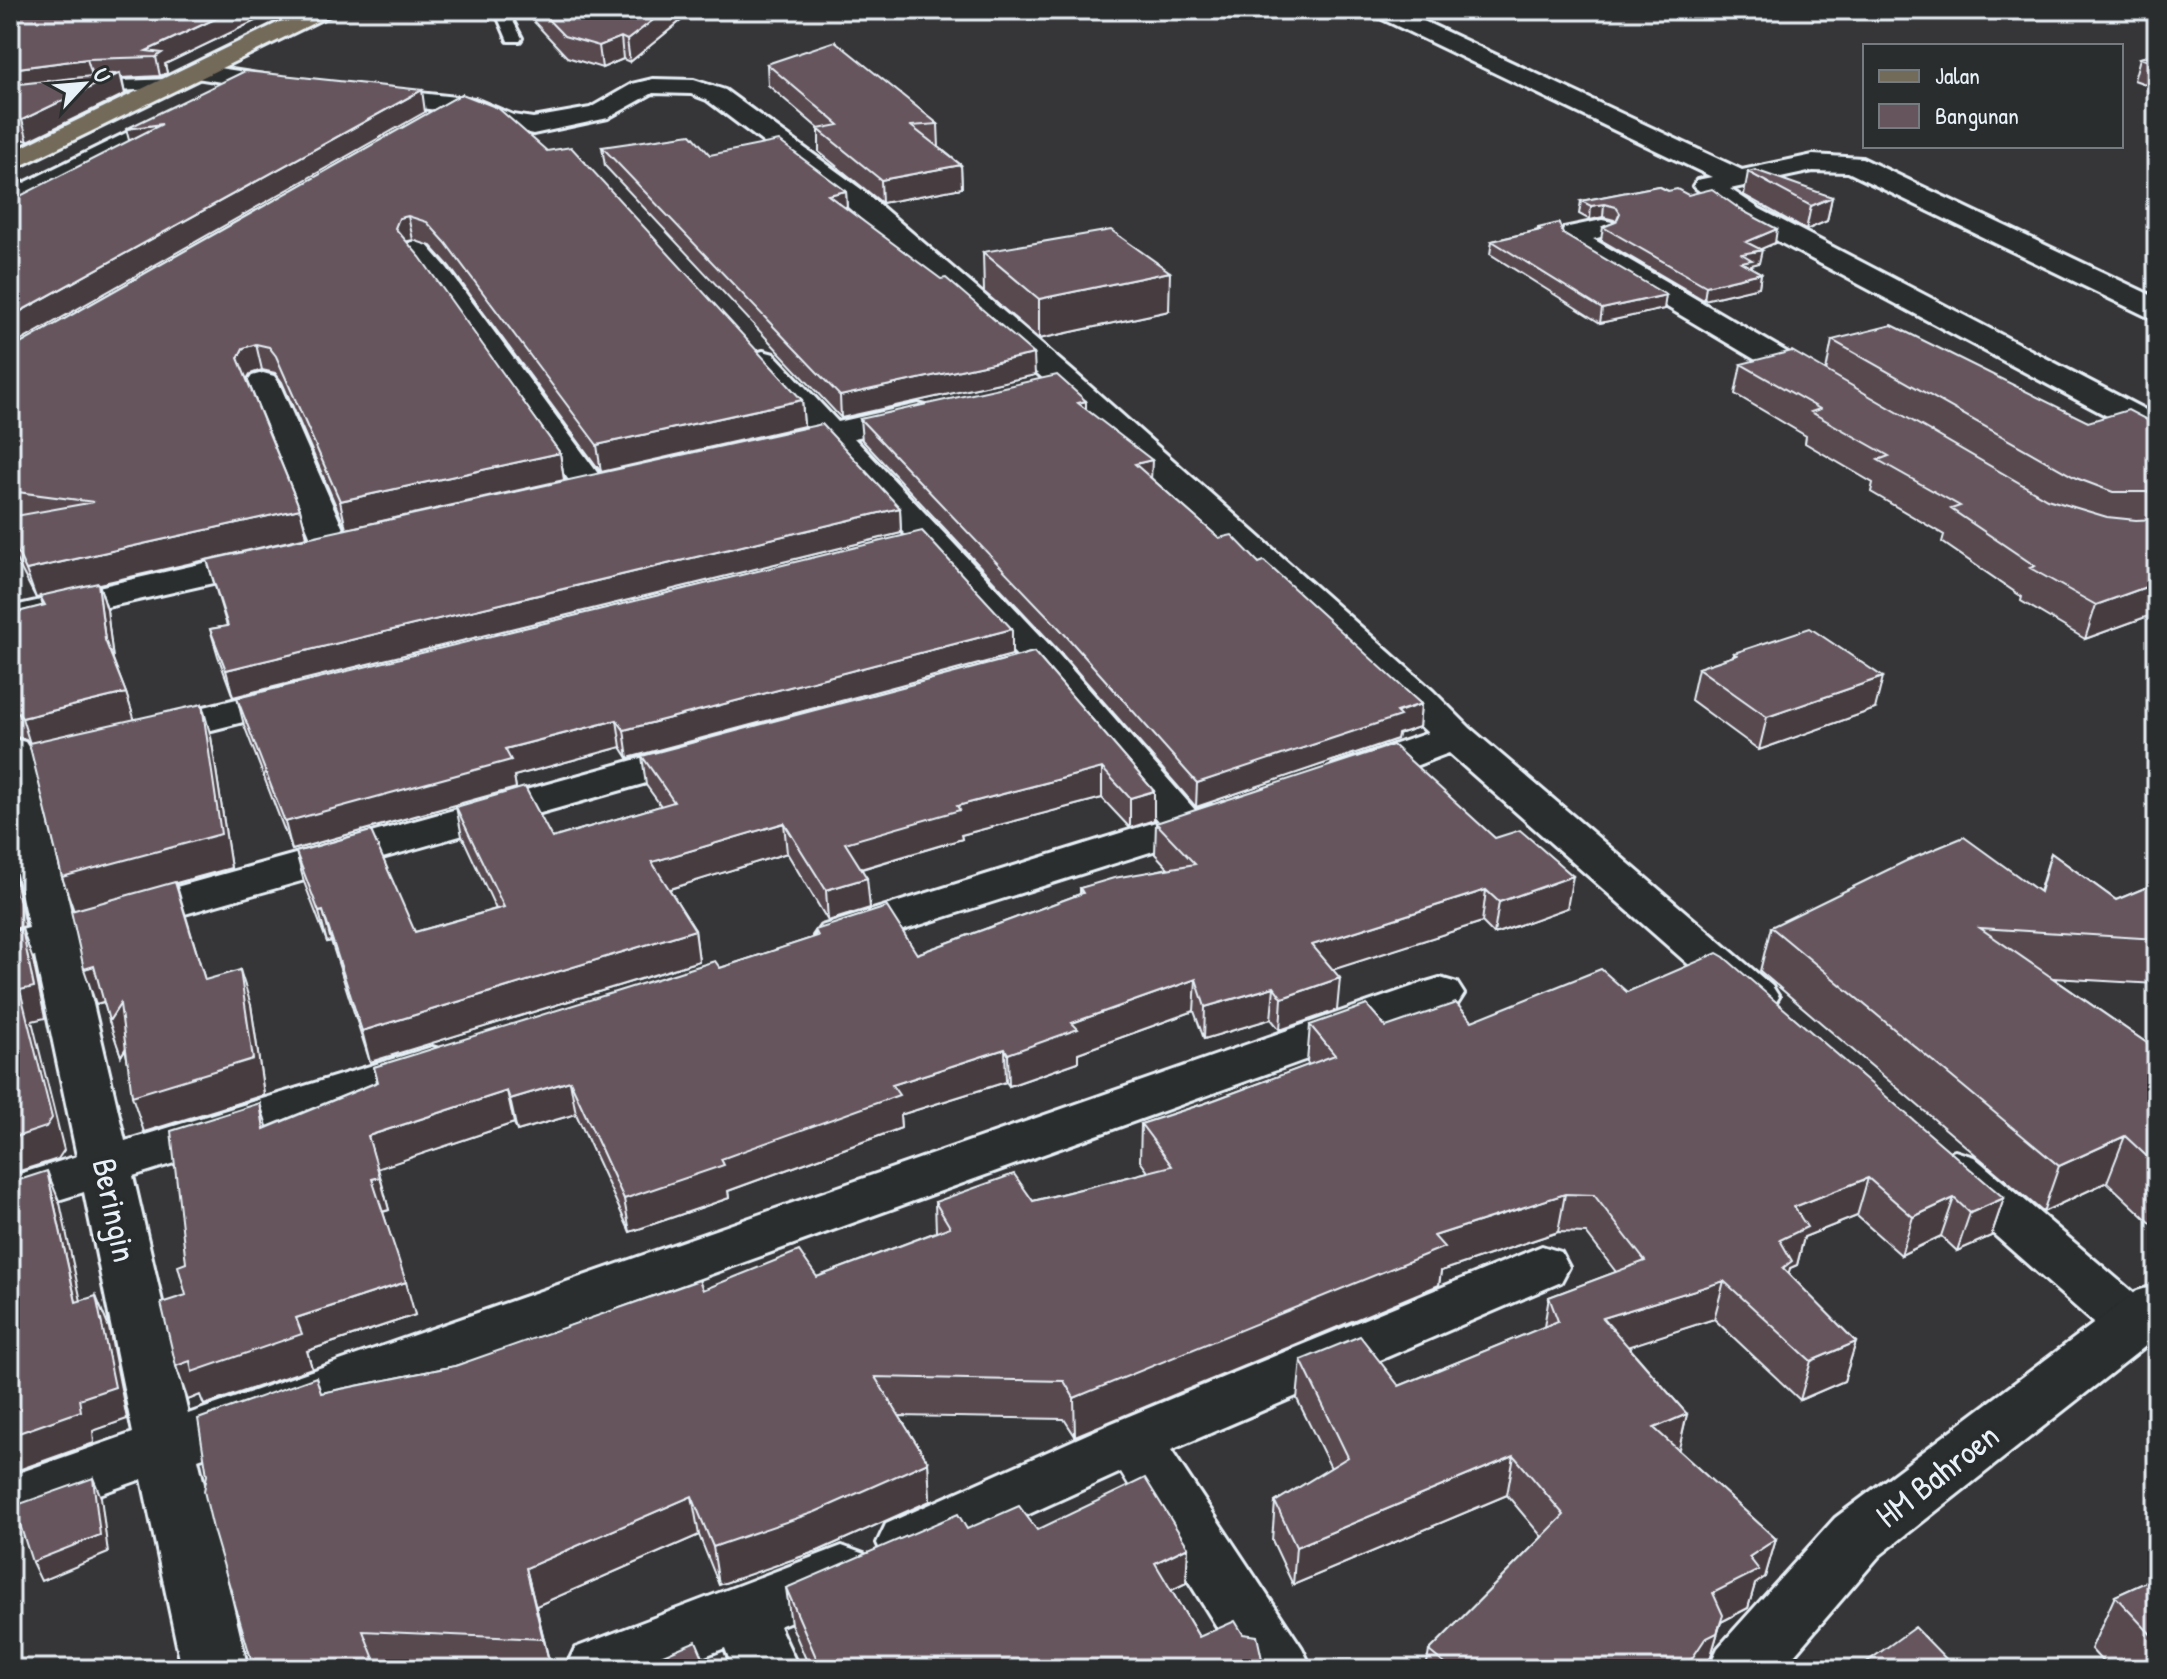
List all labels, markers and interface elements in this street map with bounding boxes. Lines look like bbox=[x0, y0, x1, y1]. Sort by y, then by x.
north arrow bbox=[44, 44, 124, 124]
legend bbox=[1863, 44, 2123, 148]
text: Jalan bbox=[1935, 59, 1980, 91]
text: U bbox=[86, 63, 118, 87]
text: Bangunan bbox=[1935, 99, 2019, 131]
street label: Beringin bbox=[82, 1154, 148, 1266]
street label: HM Bahroen bbox=[1866, 1412, 2008, 1538]

